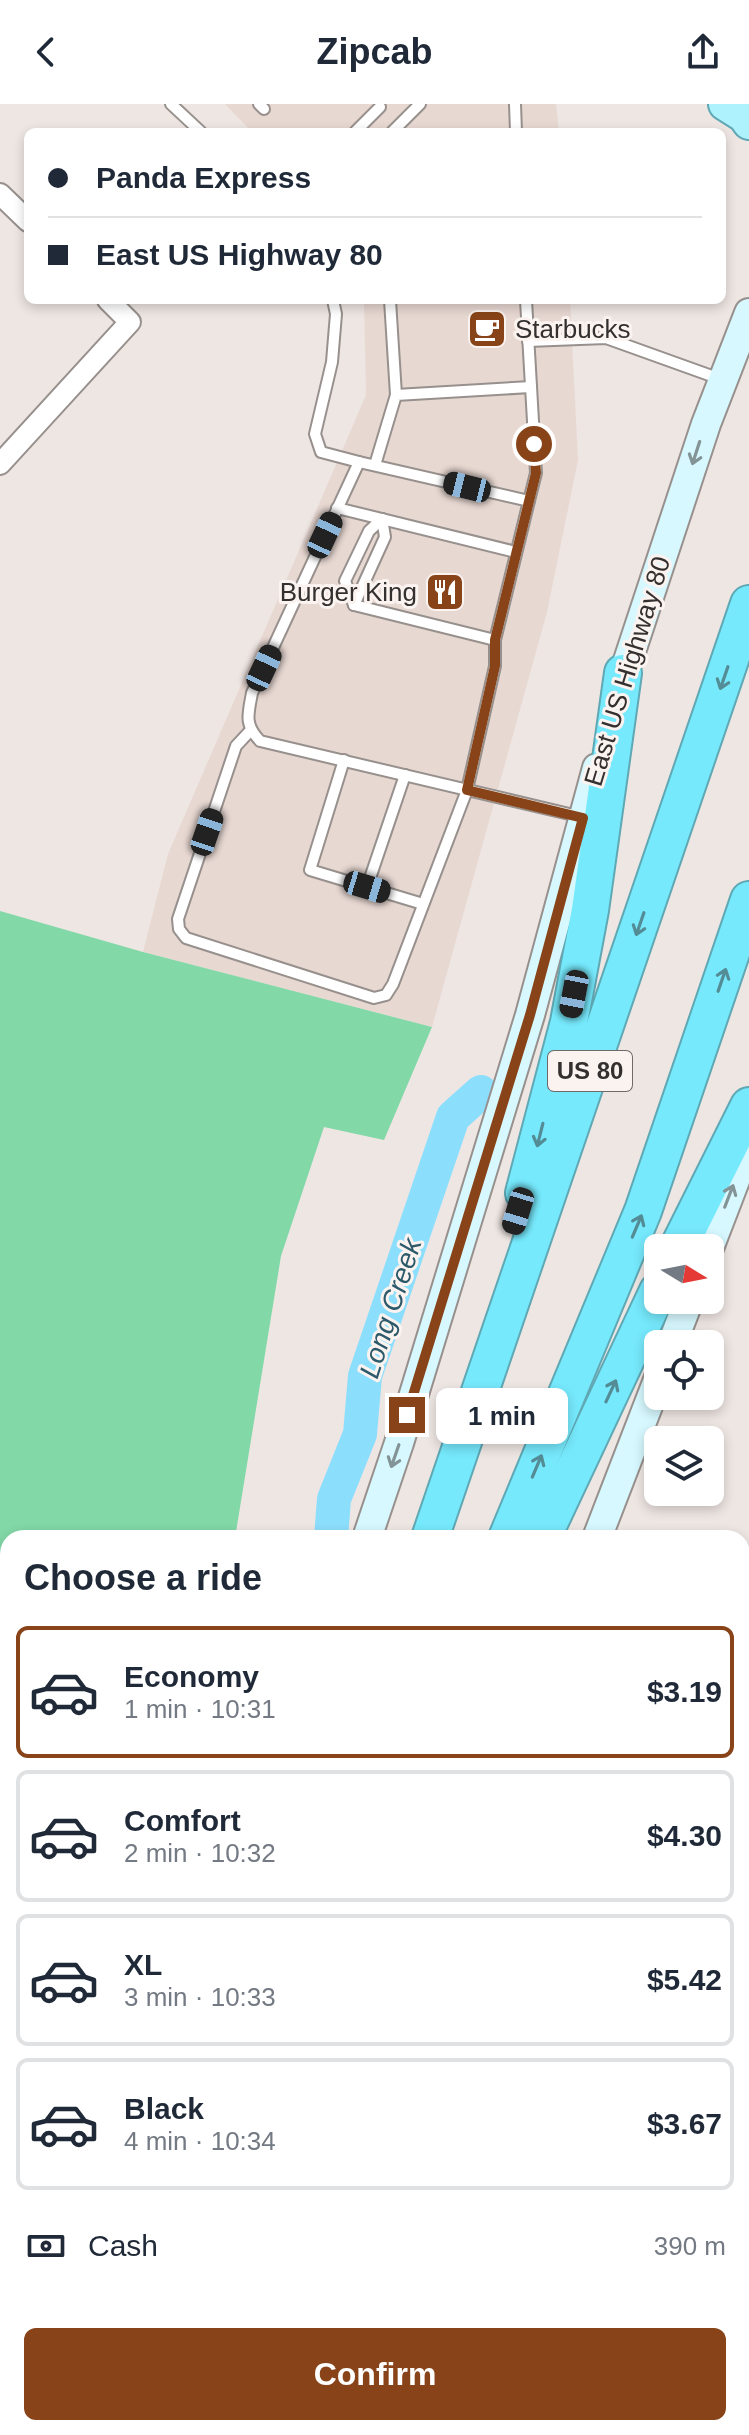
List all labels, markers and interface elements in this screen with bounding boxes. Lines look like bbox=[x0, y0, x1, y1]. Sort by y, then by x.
icon: back bbox=[24, 30, 68, 74]
icon: share bbox=[681, 30, 725, 74]
text: Zipcab bbox=[316, 31, 433, 72]
text: Panda Express bbox=[96, 161, 311, 194]
text: East US Highway 80 bbox=[96, 238, 383, 271]
cafe icon: Starbucks bbox=[466, 308, 508, 350]
place label: Starbucks bbox=[515, 314, 631, 344]
route start bbox=[516, 426, 552, 462]
one-way arrow bbox=[687, 441, 702, 466]
car bbox=[441, 470, 493, 504]
car bbox=[304, 508, 346, 562]
street label: East US Highway 80 bbox=[578, 553, 676, 789]
restaurant icon: Burger King bbox=[424, 571, 466, 613]
place label: Burger King bbox=[280, 577, 417, 607]
car bbox=[243, 641, 285, 695]
one-way arrow bbox=[715, 665, 730, 690]
car bbox=[188, 805, 226, 859]
car bbox=[341, 869, 393, 905]
one-way arrow bbox=[631, 911, 646, 936]
car bbox=[558, 968, 590, 1020]
one-way arrow bbox=[715, 968, 730, 993]
road number: US 80 bbox=[548, 1051, 632, 1091]
one-way arrow bbox=[532, 1121, 547, 1147]
one-way arrow bbox=[723, 1184, 737, 1209]
car bbox=[500, 1185, 536, 1237]
one-way arrow bbox=[630, 1214, 645, 1239]
water label: Long Creek bbox=[353, 1233, 428, 1382]
north arrow bbox=[644, 1234, 724, 1314]
map controls bbox=[644, 1234, 724, 1506]
button: locate bbox=[644, 1330, 724, 1410]
one-way arrow bbox=[604, 1380, 619, 1404]
callout: 1 min bbox=[435, 1387, 567, 1443]
route end bbox=[389, 1397, 425, 1433]
text: 1 min bbox=[468, 1401, 536, 1431]
button: layers bbox=[644, 1426, 724, 1506]
one-way arrow bbox=[386, 1444, 401, 1469]
one-way arrow bbox=[530, 1454, 545, 1479]
text: Choose a ride bbox=[24, 1557, 262, 1598]
icon: car bbox=[28, 1656, 100, 1728]
text: Economy bbox=[124, 1660, 259, 1693]
text: $3.19 bbox=[647, 1675, 722, 1708]
text: 1 min · 10:31 bbox=[124, 1694, 276, 1724]
icon: car bbox=[28, 1800, 100, 1872]
text: Comfort bbox=[124, 1804, 241, 1837]
text: $4.30 bbox=[647, 1819, 722, 1852]
text: 2 min · 10:32 bbox=[124, 1838, 276, 1868]
icon: car bbox=[28, 1944, 100, 2016]
text: XL bbox=[124, 1948, 162, 1981]
text: $5.42 bbox=[647, 1963, 722, 1996]
text: 3 min · 10:33 bbox=[124, 1982, 276, 2012]
icon: car bbox=[28, 2088, 100, 2160]
text: Black bbox=[124, 2092, 204, 2125]
text: $3.67 bbox=[647, 2107, 722, 2140]
text: 4 min · 10:34 bbox=[124, 2126, 276, 2156]
icon: cash bbox=[24, 2224, 68, 2268]
text: Cash bbox=[88, 2229, 158, 2262]
text: 390 m bbox=[654, 2231, 726, 2261]
button: Confirm bbox=[24, 2328, 726, 2420]

